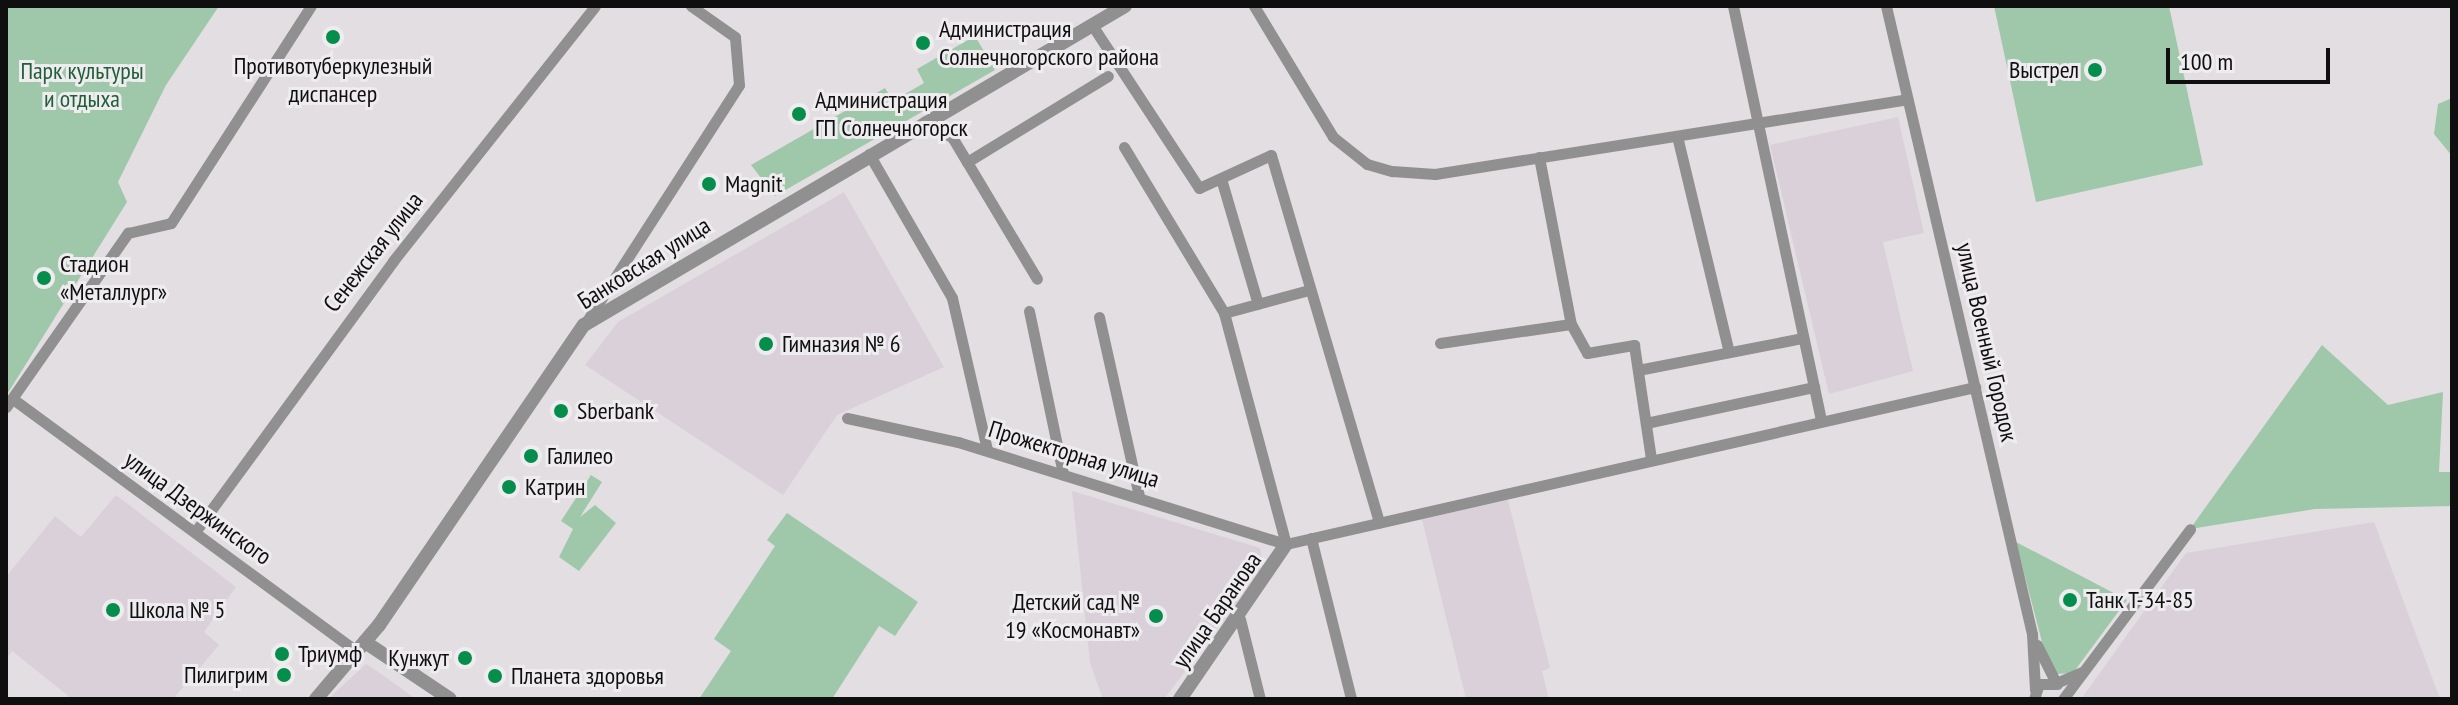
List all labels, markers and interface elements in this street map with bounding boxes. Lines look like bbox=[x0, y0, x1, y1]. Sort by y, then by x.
place label: Администрация Солнечногорского района bbox=[939, 15, 1159, 71]
marker: Противотуберкулезный диспансер bbox=[322, 26, 344, 48]
scale bar bbox=[2170, 32, 2334, 82]
marker: Администрация Солнечногорского района bbox=[914, 34, 932, 52]
text: 100 m bbox=[2180, 46, 2233, 77]
place label: Противотуберкулезный диспансер bbox=[234, 52, 432, 108]
place label: Выстрел bbox=[2009, 56, 2079, 84]
park label: Парк культуры и отдыха bbox=[20, 57, 144, 113]
marker: Выстрел bbox=[2086, 61, 2104, 79]
place label: Администрация ГП Солнечногорск bbox=[815, 86, 968, 142]
marker: Администрация ГП Солнечногорск bbox=[790, 105, 808, 123]
place label: Magnit bbox=[725, 170, 783, 198]
marker: Magnit bbox=[700, 175, 718, 193]
street label: Сенежская улица bbox=[317, 186, 429, 318]
street label: Банковская улица bbox=[572, 211, 716, 315]
street label: улица Военный Городок bbox=[1950, 240, 2024, 444]
place label: Стадион «Металлург» bbox=[60, 250, 167, 306]
marker: Стадион «Металлург» bbox=[35, 269, 53, 287]
place label: Гимназия № 6 bbox=[782, 330, 901, 358]
marker: Гимназия № 6 bbox=[757, 335, 775, 353]
place label: Sberbank bbox=[577, 397, 654, 425]
marker: Sberbank bbox=[552, 402, 570, 420]
street label: Прожекторная улица bbox=[985, 414, 1163, 494]
place label: Галилео bbox=[547, 442, 613, 470]
street label: улица Дзержинского bbox=[119, 445, 277, 571]
marker: Галилео bbox=[522, 447, 540, 465]
place label: Катрин bbox=[525, 473, 586, 501]
marker: Катрин bbox=[500, 478, 518, 496]
street label: улица Баранова bbox=[1167, 547, 1267, 673]
place label: Танк Т-34-85 bbox=[2086, 586, 2194, 614]
place label: Детский сад № 19 «Космонавт» bbox=[1005, 588, 1140, 644]
marker: Танк Т-34-85 bbox=[2061, 591, 2079, 609]
place label: Школа № 5 bbox=[129, 596, 225, 624]
marker: Школа № 5 bbox=[104, 601, 122, 619]
marker: Детский сад № 19 «Космонавт» bbox=[1147, 607, 1165, 625]
place label: Триумф bbox=[298, 640, 362, 668]
place label: Кунжут bbox=[388, 644, 449, 672]
marker: Триумф bbox=[273, 645, 291, 663]
marker: Кунжут bbox=[456, 649, 474, 667]
place label: Пилигрим bbox=[184, 661, 268, 689]
place label: Планета здоровья bbox=[511, 662, 664, 690]
marker: Пилигрим bbox=[275, 666, 293, 684]
marker: Планета здоровья bbox=[486, 667, 504, 685]

